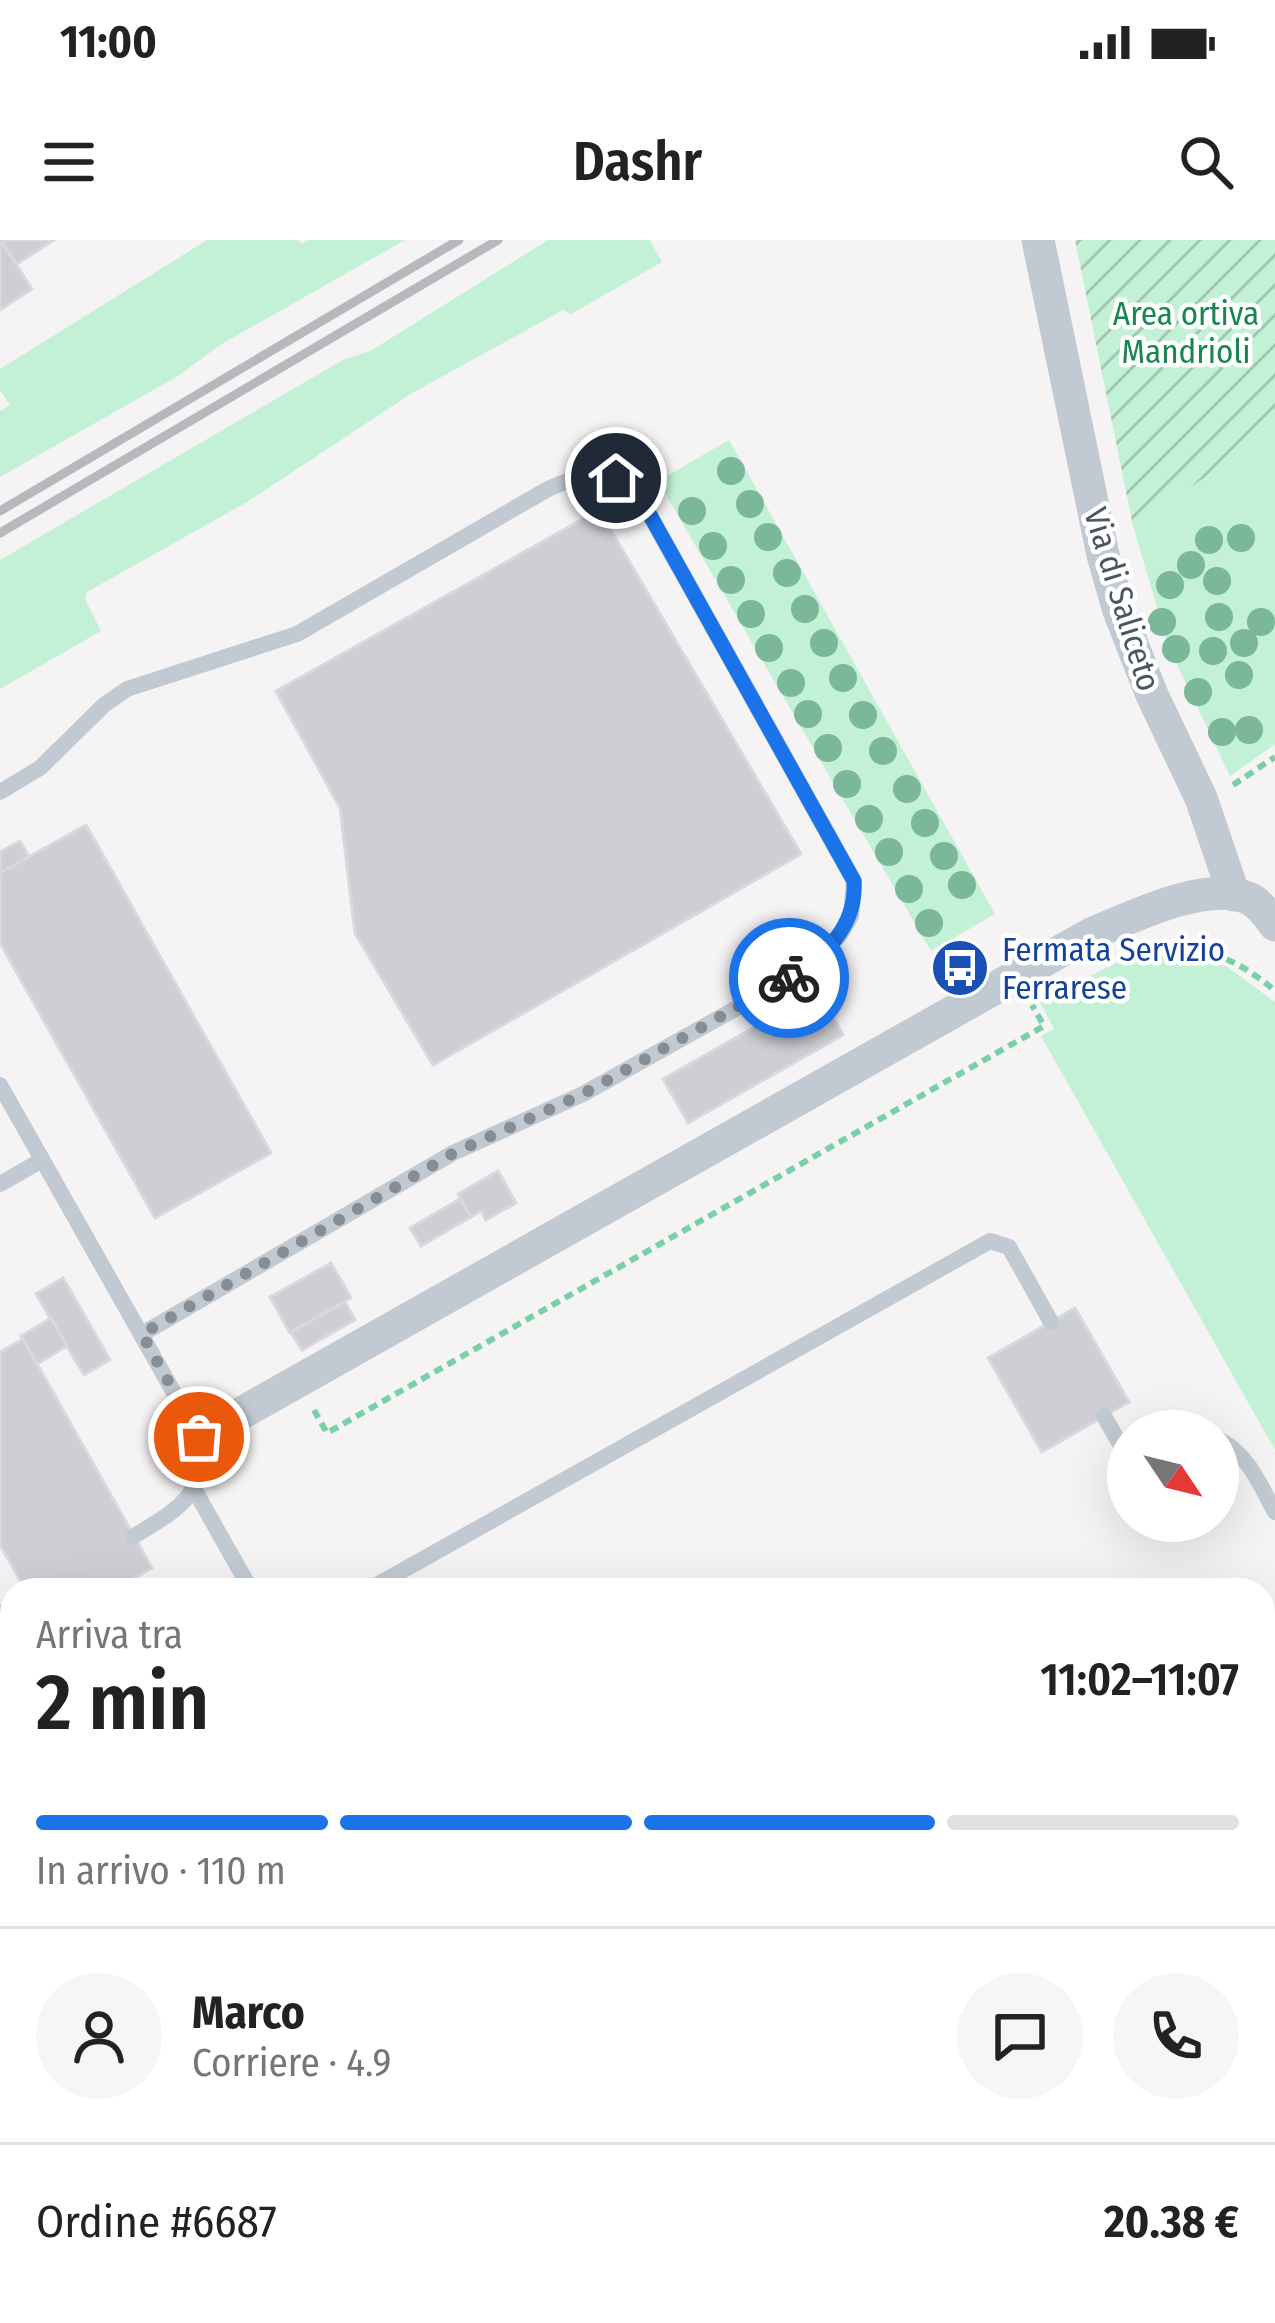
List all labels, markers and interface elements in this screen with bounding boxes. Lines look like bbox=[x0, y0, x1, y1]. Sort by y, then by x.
text: 11:00 bbox=[60, 15, 157, 69]
icon: menu bbox=[36, 129, 102, 195]
icon: search bbox=[1173, 129, 1239, 195]
text: Dashr bbox=[573, 130, 702, 194]
park label: Area ortiva Mandrioli bbox=[1113, 294, 1259, 372]
pin bbox=[565, 427, 667, 529]
icon: home bbox=[583, 445, 649, 511]
street label: Via di Saliceto bbox=[1075, 503, 1169, 696]
courier bbox=[729, 918, 849, 1038]
place label: Fermata Servizio Ferrarese bbox=[1002, 930, 1225, 1008]
bus stop icon: Fermata Servizio Ferrarese bbox=[929, 937, 991, 999]
icon: bike bbox=[756, 945, 822, 1011]
pin bbox=[148, 1386, 250, 1488]
icon: bag bbox=[166, 1404, 232, 1470]
north arrow bbox=[1107, 1410, 1239, 1542]
map controls bbox=[1107, 1410, 1239, 1542]
text: Arriva tra bbox=[36, 1612, 183, 1658]
text: 11:02–11:07 bbox=[1040, 1653, 1239, 1707]
text: 2 min bbox=[36, 1656, 209, 1750]
text: In arrivo · 110 m bbox=[36, 1848, 286, 1894]
button: person bbox=[36, 1973, 162, 2099]
button: chat bbox=[957, 1973, 1083, 2099]
button: phone bbox=[1113, 1973, 1239, 2099]
text: Marco bbox=[192, 1986, 305, 2040]
text: Corriere · 4.9 bbox=[192, 2040, 391, 2086]
text: Ordine #6687 bbox=[36, 2195, 277, 2249]
text: 20.38 € bbox=[1104, 2195, 1239, 2249]

